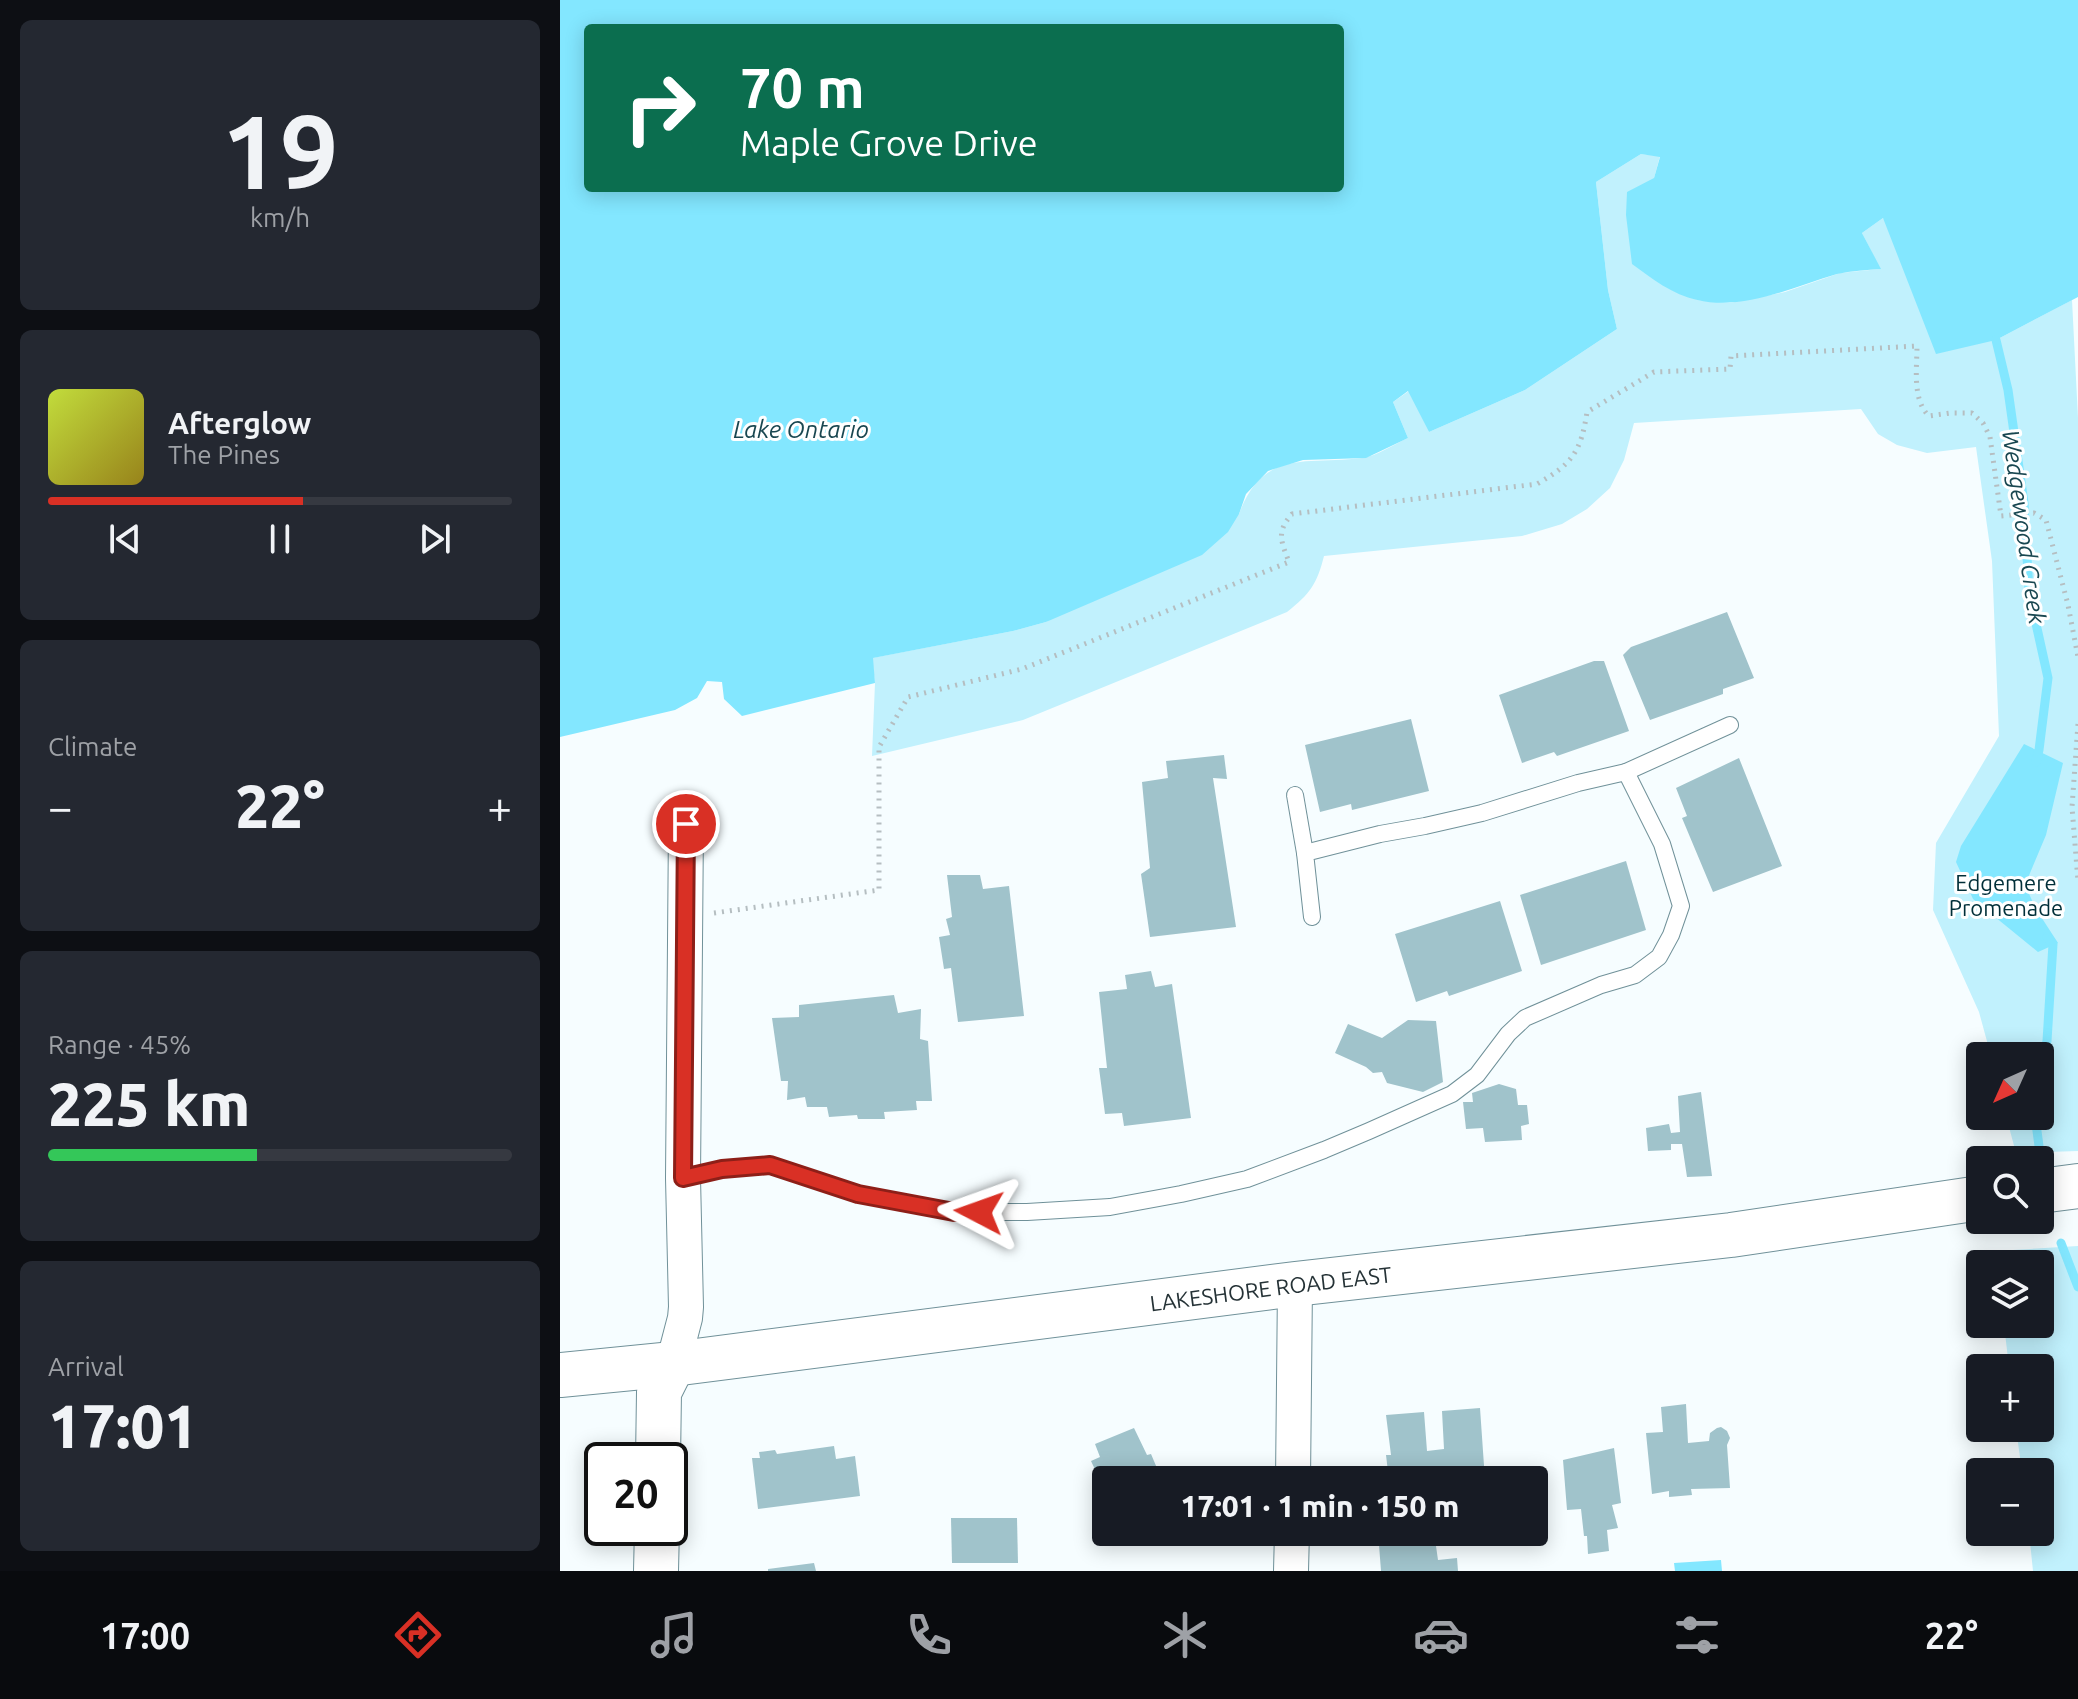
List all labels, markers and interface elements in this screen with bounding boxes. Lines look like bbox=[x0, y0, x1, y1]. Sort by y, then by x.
icon: right bbox=[608, 56, 712, 160]
text: 70 m bbox=[740, 56, 865, 119]
text: 19 bbox=[221, 92, 339, 209]
text: Maple Grove Drive bbox=[740, 122, 1038, 163]
text: km/h bbox=[250, 203, 310, 232]
text: Afterglow bbox=[168, 406, 311, 440]
water label: Lake Ontario bbox=[733, 416, 869, 443]
water label: Wedgewood Creek bbox=[1997, 428, 2051, 627]
text: The Pines bbox=[168, 440, 280, 469]
icon: previous bbox=[103, 517, 147, 561]
icon: pause bbox=[258, 517, 302, 561]
icon: next bbox=[413, 517, 457, 561]
text: Climate bbox=[48, 732, 137, 761]
text: 22° bbox=[235, 772, 325, 839]
text: − bbox=[48, 782, 73, 831]
text: + bbox=[487, 782, 512, 831]
pin bbox=[652, 790, 720, 858]
icon: arrive bbox=[664, 802, 708, 846]
park label: Edgemere Promenade bbox=[1949, 870, 2063, 920]
text: Range · 45% bbox=[48, 1030, 191, 1059]
north arrow bbox=[1966, 1042, 2054, 1130]
map controls bbox=[1966, 1042, 2054, 1546]
text: 225 km bbox=[48, 1070, 250, 1137]
button: search bbox=[1966, 1146, 2054, 1234]
position arrow bbox=[937, 1170, 1021, 1254]
button: layers bbox=[1966, 1250, 2054, 1338]
street label: LAKESHORE ROAD EAST bbox=[1148, 1261, 1393, 1315]
text: Arrival bbox=[48, 1352, 124, 1381]
button: + bbox=[1966, 1354, 2054, 1442]
text: 17:01 bbox=[48, 1392, 198, 1459]
speed limit sign: 20 bbox=[584, 1442, 688, 1546]
button: − bbox=[1966, 1458, 2054, 1546]
text: 17:01 · 1 min · 150 m bbox=[1181, 1489, 1459, 1523]
icon: directions bbox=[390, 1607, 446, 1663]
icon: music bbox=[646, 1607, 702, 1663]
icon: phone bbox=[901, 1607, 957, 1663]
icon: climate bbox=[1157, 1607, 1213, 1663]
icon: car bbox=[1413, 1607, 1469, 1663]
icon: filters bbox=[1669, 1607, 1725, 1663]
text: 17:00 bbox=[100, 1615, 190, 1656]
text: 22° bbox=[1925, 1615, 1978, 1656]

